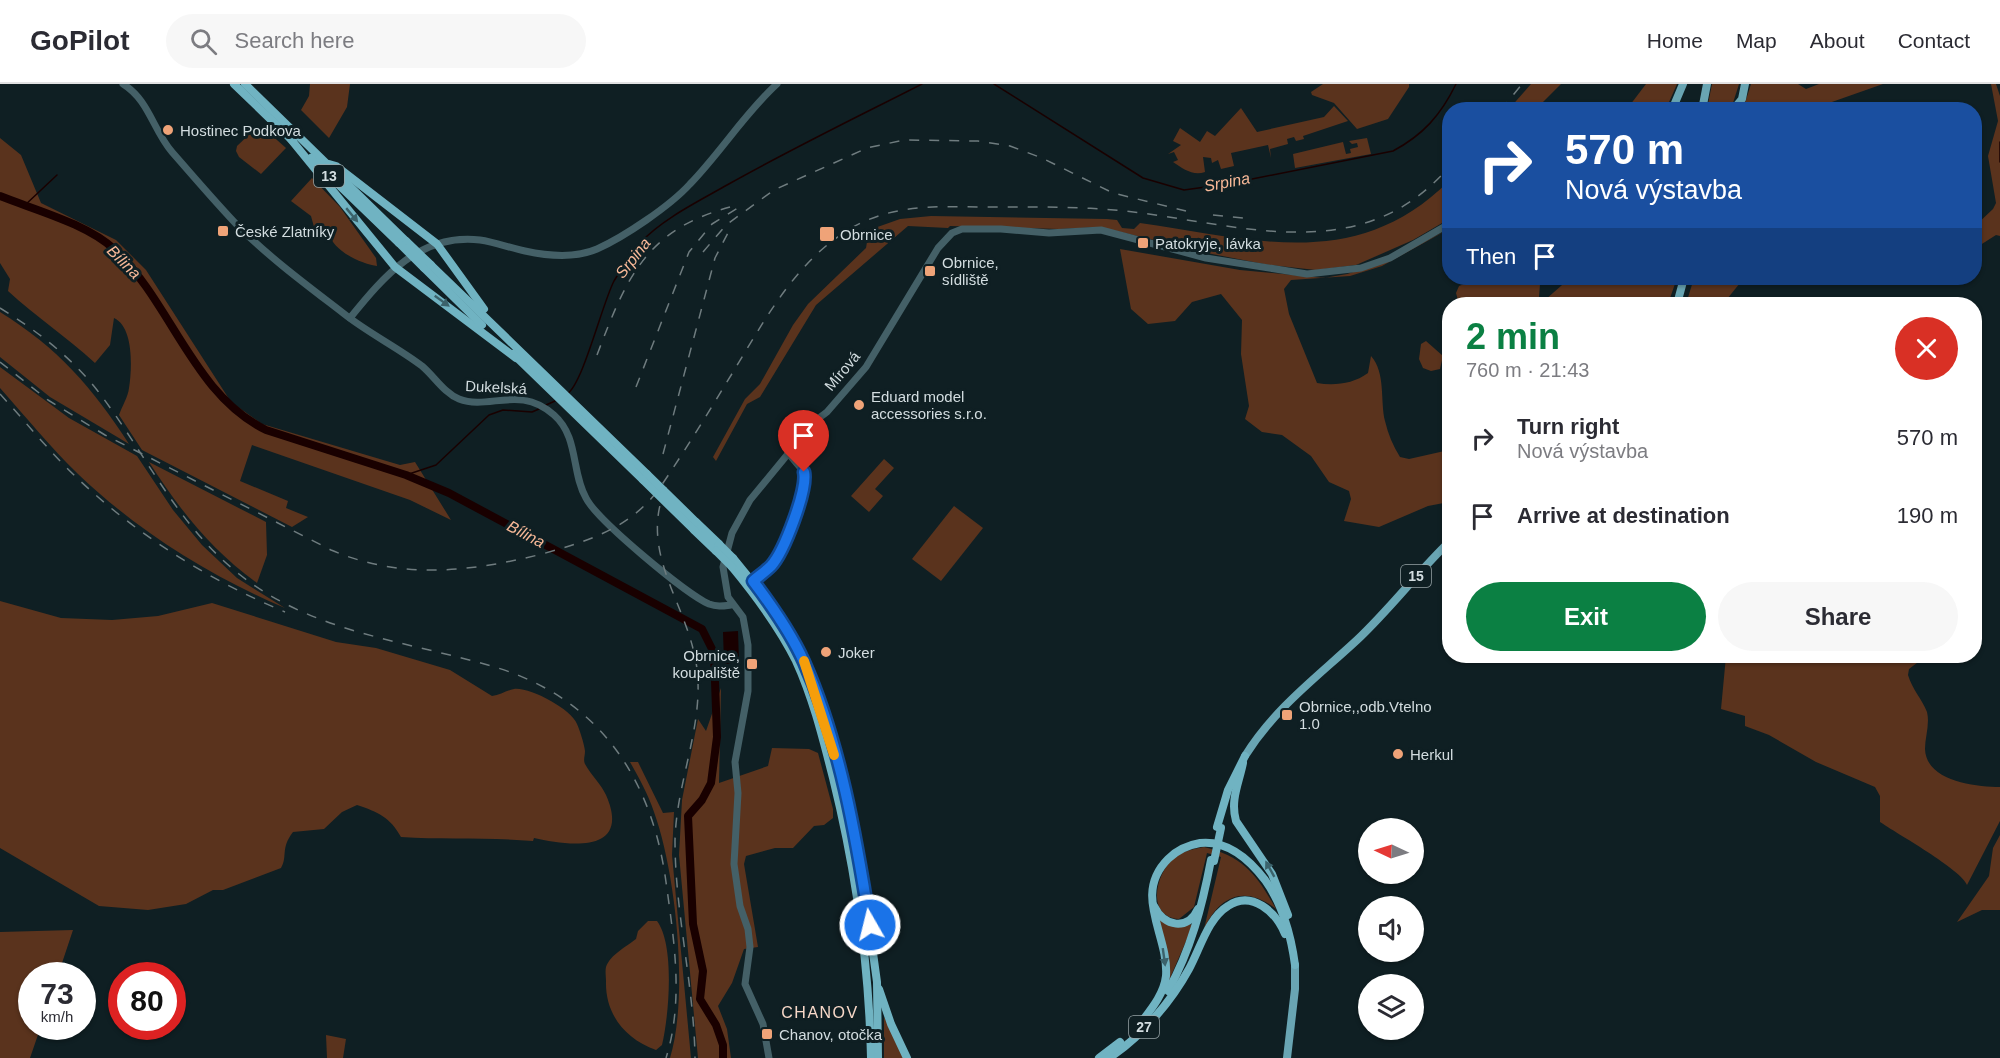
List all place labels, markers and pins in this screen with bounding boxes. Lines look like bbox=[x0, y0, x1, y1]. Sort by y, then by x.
place label: Hostinec Podkova bbox=[180, 122, 302, 139]
marker: Hostinec Podkova bbox=[161, 123, 175, 137]
place label: České Zlatníky bbox=[235, 223, 335, 240]
marker: České Zlatníky bbox=[216, 224, 230, 238]
marker: Obrnice bbox=[818, 225, 836, 243]
place label: Obrnice bbox=[840, 226, 893, 243]
place label: Patokryje, lávka bbox=[1155, 235, 1262, 252]
marker: Patokryje, lávka bbox=[1136, 236, 1150, 250]
place label: Obrnice, sídliště bbox=[942, 254, 999, 288]
marker: Obrnice, sídliště bbox=[923, 264, 937, 278]
place label: Eduard model accessories s.r.o. bbox=[871, 388, 987, 422]
marker: Eduard model accessories s.r.o. bbox=[852, 398, 866, 412]
pin bbox=[778, 410, 829, 472]
place label: Joker bbox=[838, 644, 875, 661]
marker: Joker bbox=[819, 645, 833, 659]
place label: Obrnice, koupaliště bbox=[672, 647, 740, 681]
marker: Obrnice, koupaliště bbox=[745, 657, 759, 671]
place label: Obrnice,,odb.Vtelno 1.0 bbox=[1299, 698, 1432, 732]
marker: Obrnice,,odb.Vtelno 1.0 bbox=[1280, 708, 1294, 722]
place label: Herkul bbox=[1410, 746, 1453, 763]
marker: Herkul bbox=[1391, 747, 1405, 761]
place label: Chanov, otočka bbox=[779, 1026, 883, 1043]
marker: Chanov, otočka bbox=[760, 1027, 774, 1041]

